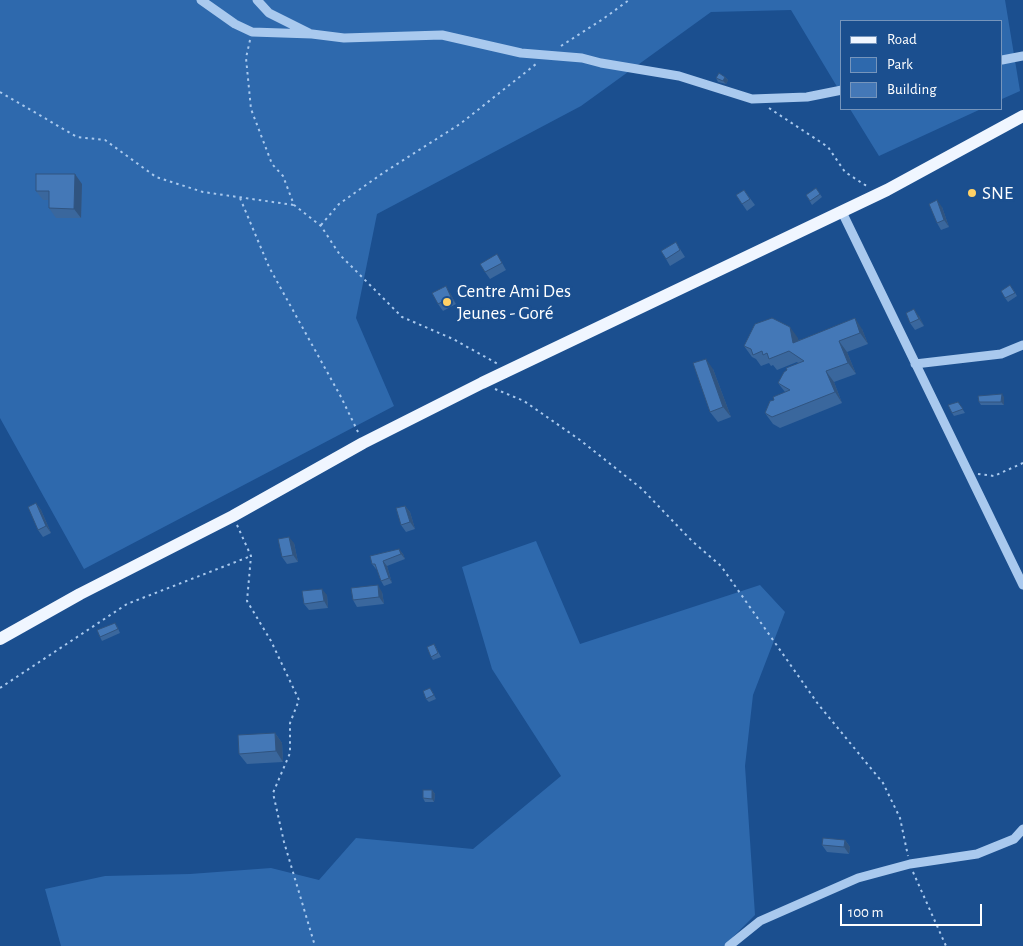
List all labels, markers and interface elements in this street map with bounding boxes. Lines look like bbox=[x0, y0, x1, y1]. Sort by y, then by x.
legend bbox=[840, 20, 1003, 110]
text: Road bbox=[887, 32, 917, 47]
text: Park bbox=[887, 57, 913, 72]
text: Building bbox=[887, 82, 937, 97]
place label: SNE bbox=[982, 182, 1013, 204]
marker: SNE bbox=[966, 187, 978, 199]
place label: Centre Ami Des Jeunes - Goré bbox=[457, 280, 571, 324]
marker: Centre Ami Des Jeunes - Goré bbox=[441, 296, 453, 308]
scale bar bbox=[843, 894, 986, 926]
text: 100 m bbox=[848, 905, 883, 920]

